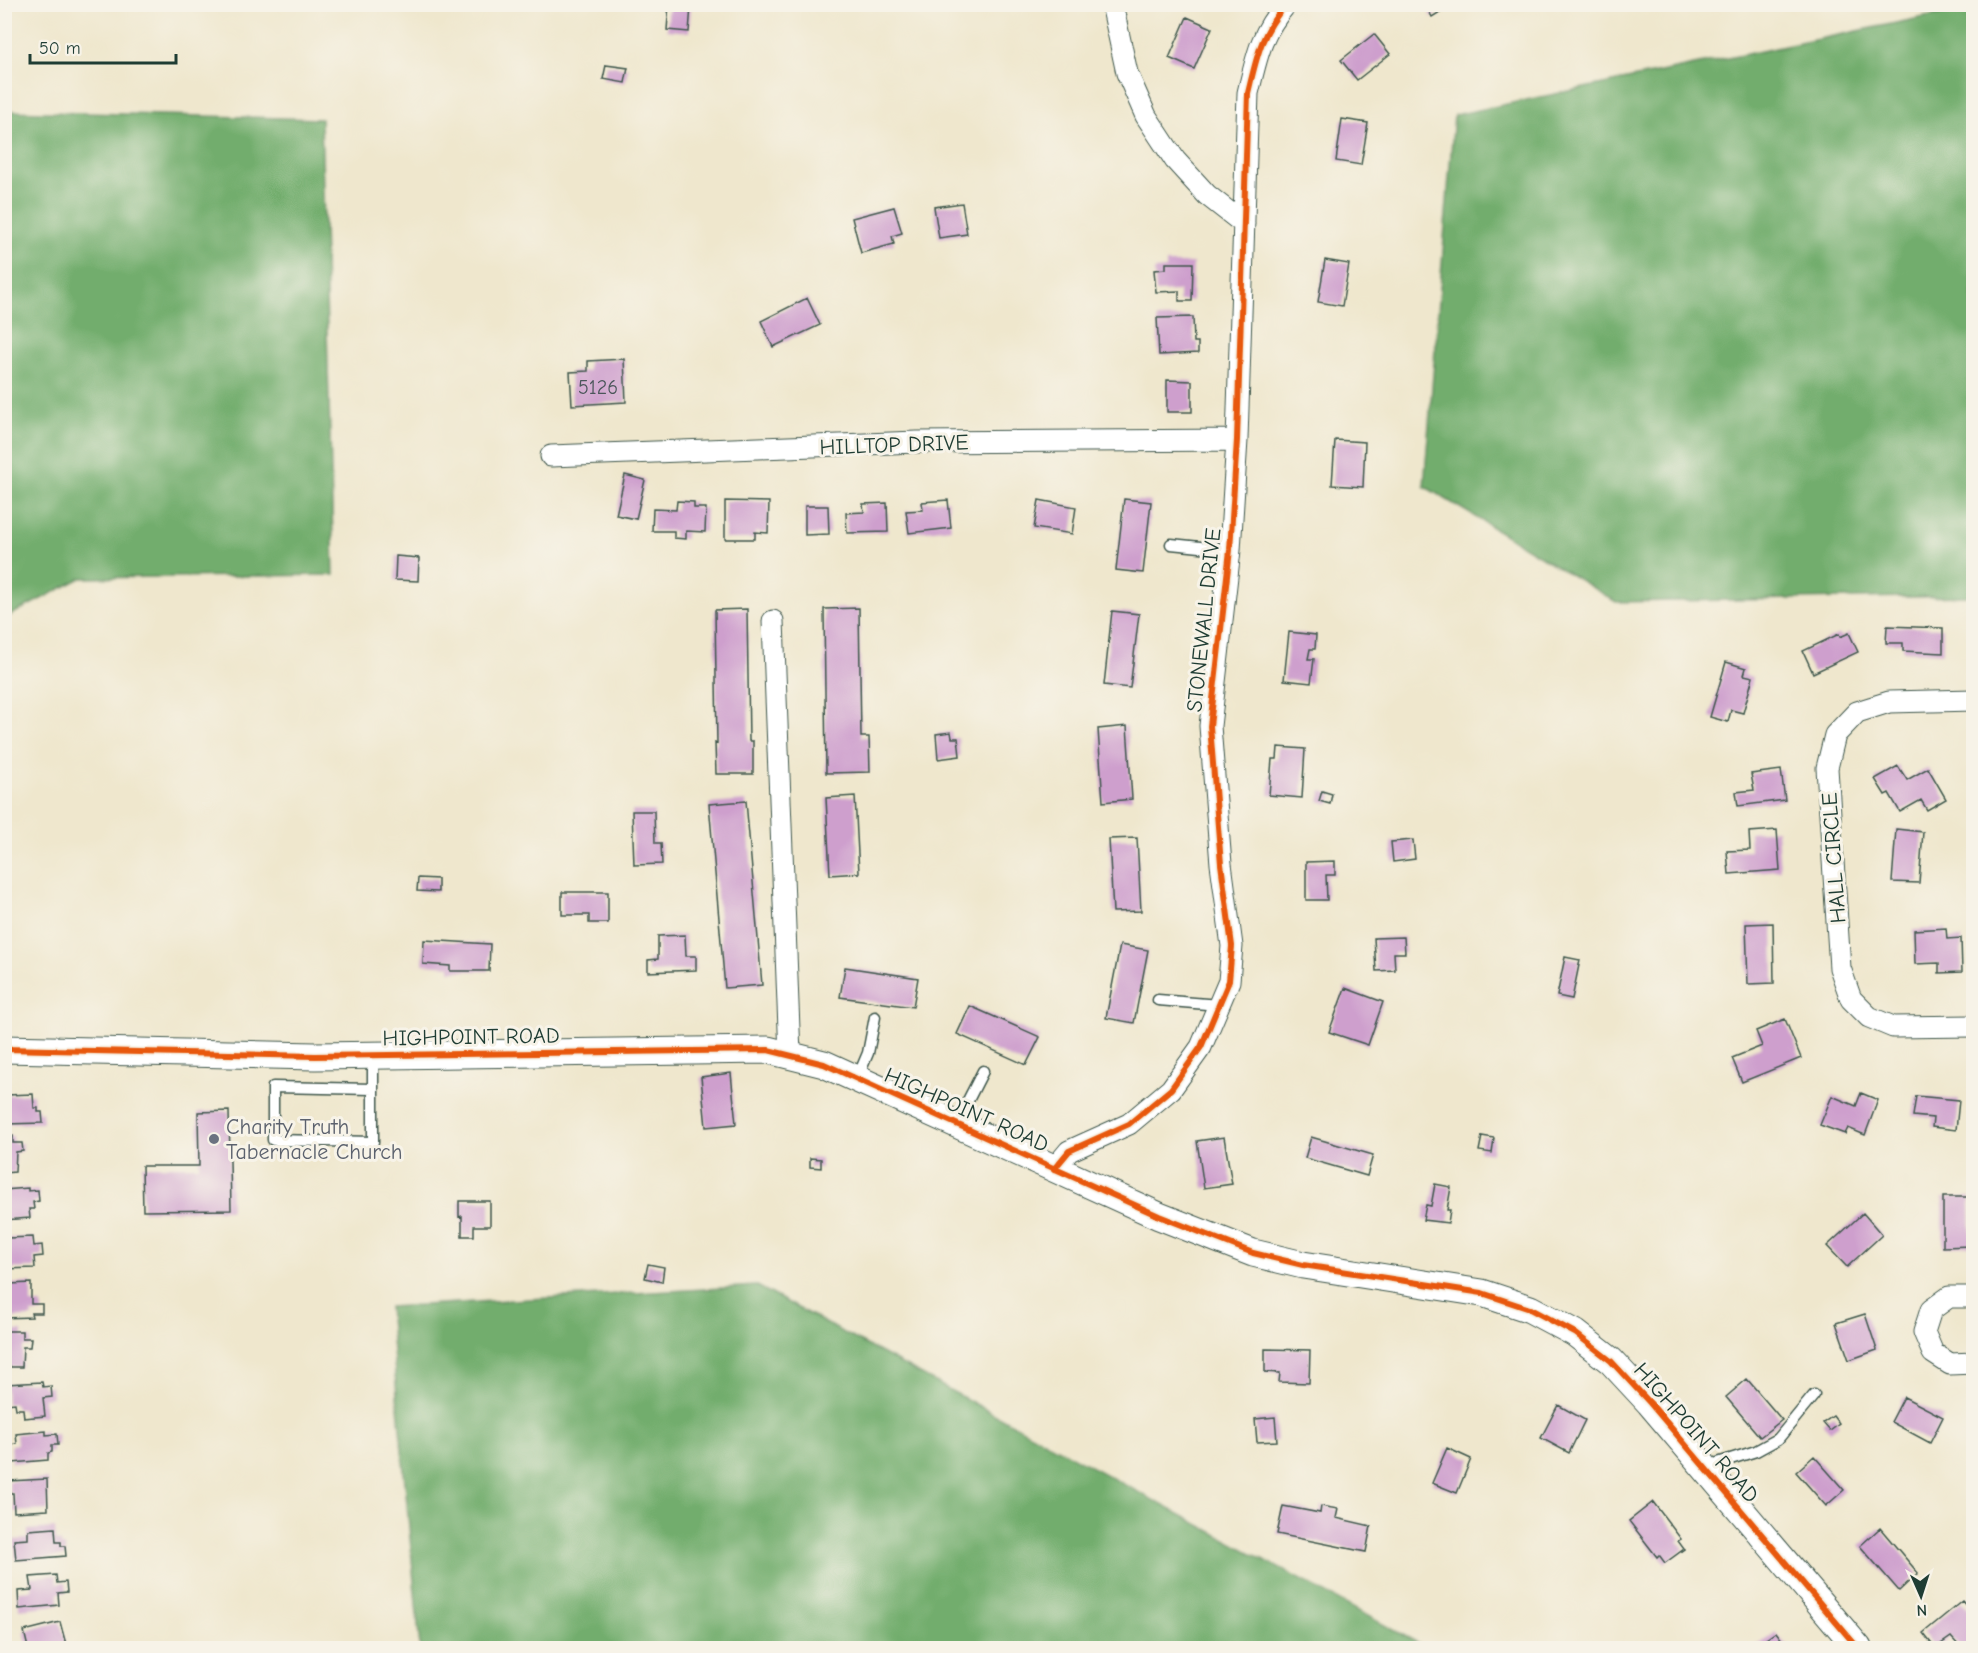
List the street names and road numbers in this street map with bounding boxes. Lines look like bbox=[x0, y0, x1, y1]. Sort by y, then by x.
street label: HILLTOP DRIVE bbox=[819, 429, 969, 461]
street label: STONEWALL DRIVE bbox=[1181, 527, 1227, 713]
street label: HALL CIRCLE bbox=[1816, 792, 1852, 924]
street label: HIGHPOINT ROAD bbox=[382, 1022, 560, 1052]
street label: HIGHPOINT ROAD bbox=[880, 1062, 1053, 1158]
street label: HIGHPOINT ROAD bbox=[1628, 1357, 1764, 1508]

